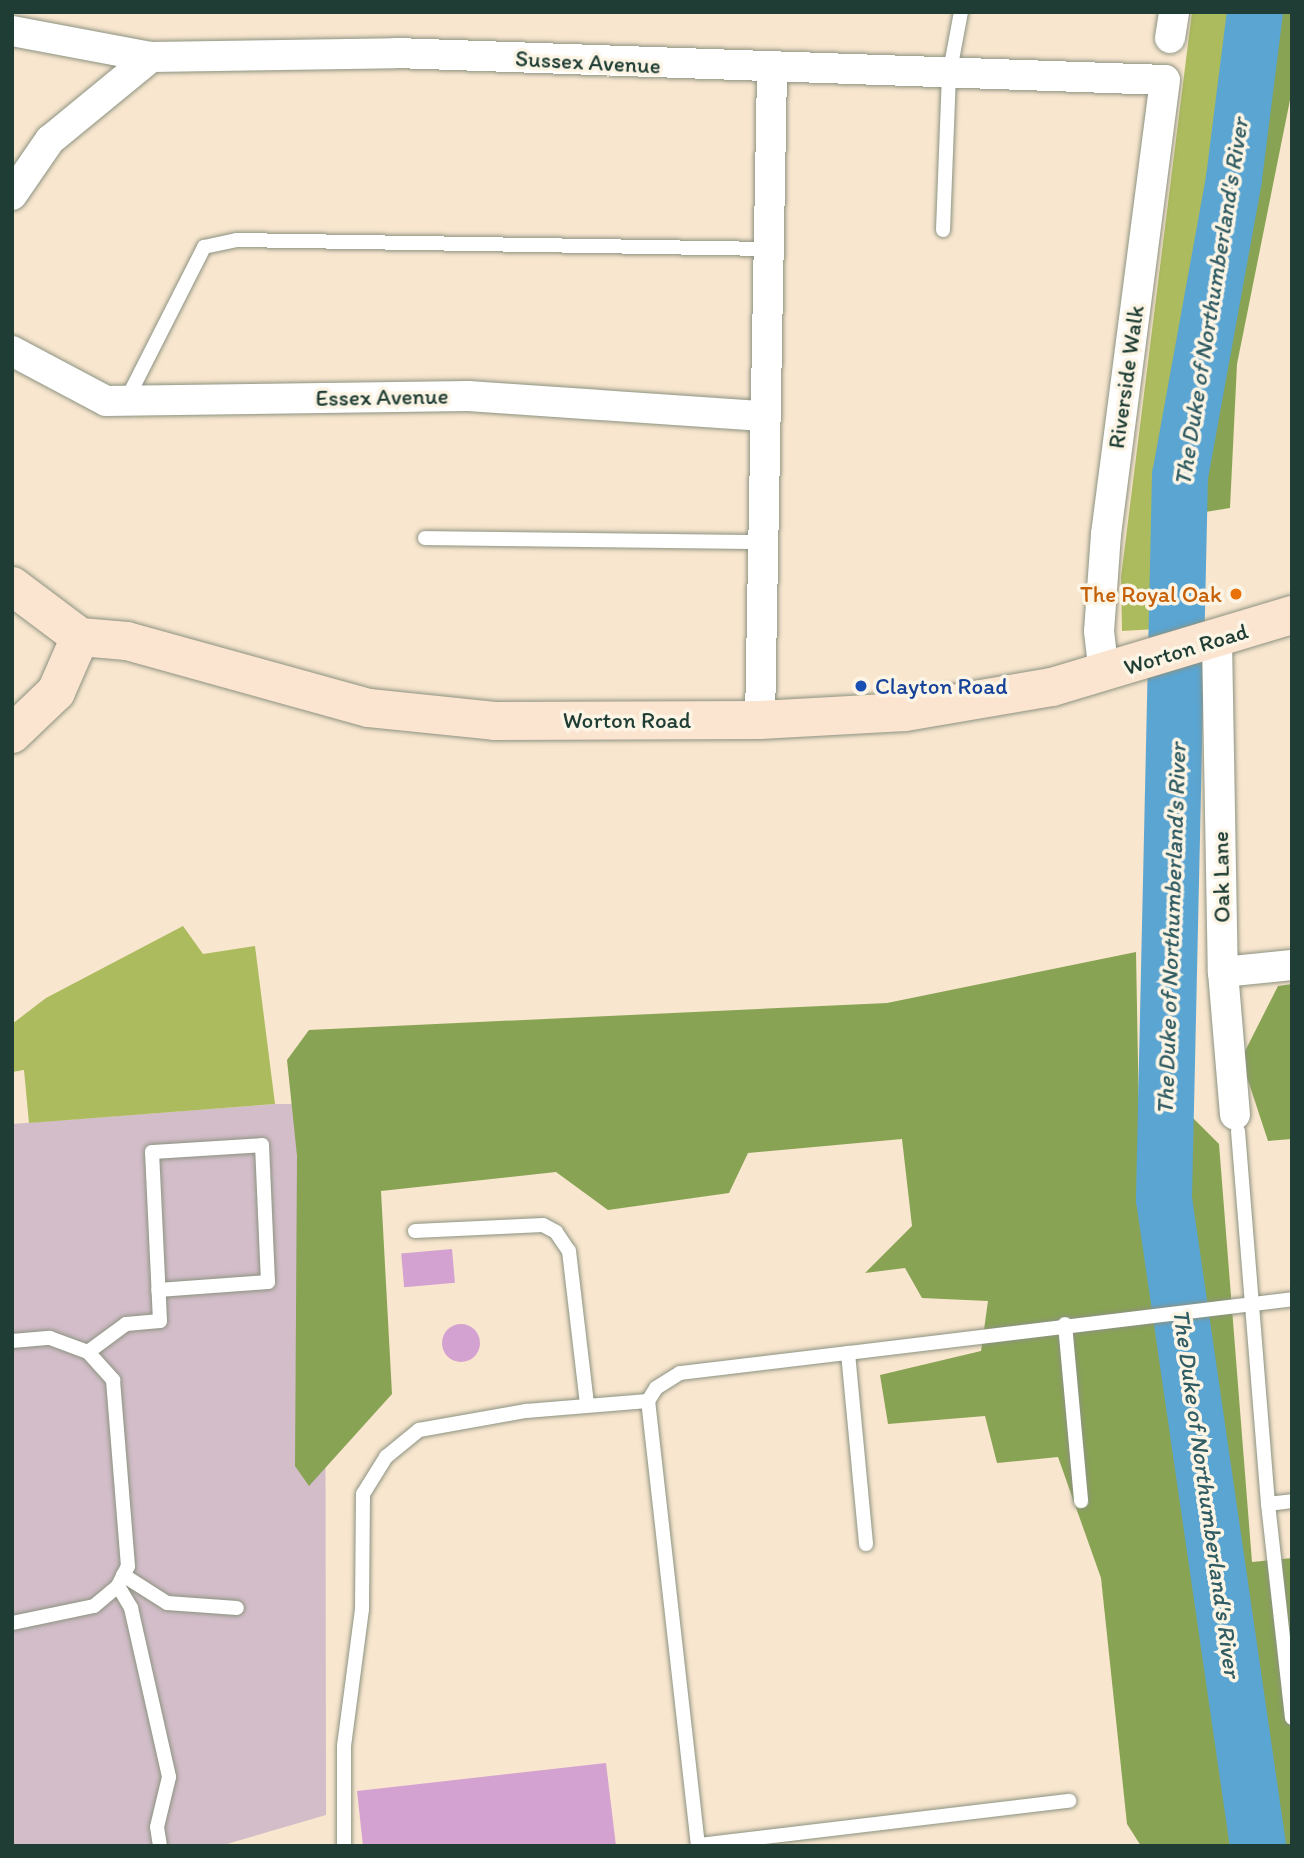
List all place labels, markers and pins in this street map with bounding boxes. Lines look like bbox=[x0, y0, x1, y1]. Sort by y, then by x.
place label: The Royal Oak bbox=[1081, 580, 1222, 608]
marker: The Royal Oak bbox=[1228, 586, 1244, 602]
place label: Clayton Road bbox=[875, 672, 1007, 700]
marker: Clayton Road bbox=[853, 678, 869, 694]

